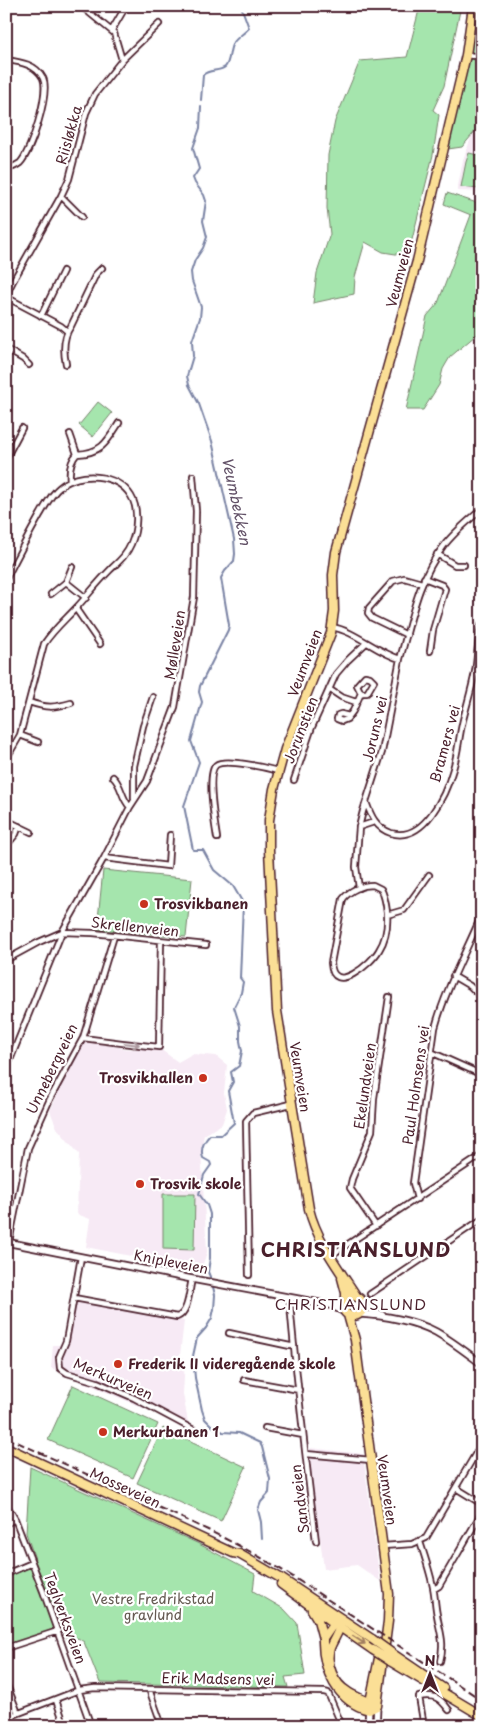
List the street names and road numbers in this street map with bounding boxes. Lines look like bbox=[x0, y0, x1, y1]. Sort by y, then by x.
street label: Riisløkka bbox=[50, 103, 87, 167]
street label: Veumveien bbox=[380, 236, 419, 310]
street label: Mølleveien bbox=[159, 609, 190, 681]
street label: Veumveien bbox=[282, 626, 327, 700]
street label: Jorunstien bbox=[278, 693, 323, 766]
street label: Joruns vei bbox=[357, 694, 392, 764]
street label: Bramers vei bbox=[424, 703, 465, 785]
street label: Skrellenveien bbox=[90, 911, 180, 942]
street label: Unnebergveien bbox=[21, 1020, 83, 1118]
street label: Paul Holmsens vei bbox=[397, 1024, 434, 1146]
street label: Veumveien bbox=[285, 1040, 316, 1114]
street label: Ekelundveien bbox=[348, 1041, 381, 1131]
street label: Knipleveien bbox=[132, 1244, 210, 1279]
street label: Merkurveien bbox=[70, 1352, 156, 1405]
street label: Veumveien bbox=[372, 1453, 403, 1527]
street label: Mosseveien bbox=[86, 1462, 164, 1513]
street label: Sandveien bbox=[285, 1463, 314, 1535]
street label: Teglverksveien bbox=[39, 1569, 92, 1667]
street label: Erik Madsens vei bbox=[162, 1667, 275, 1690]

